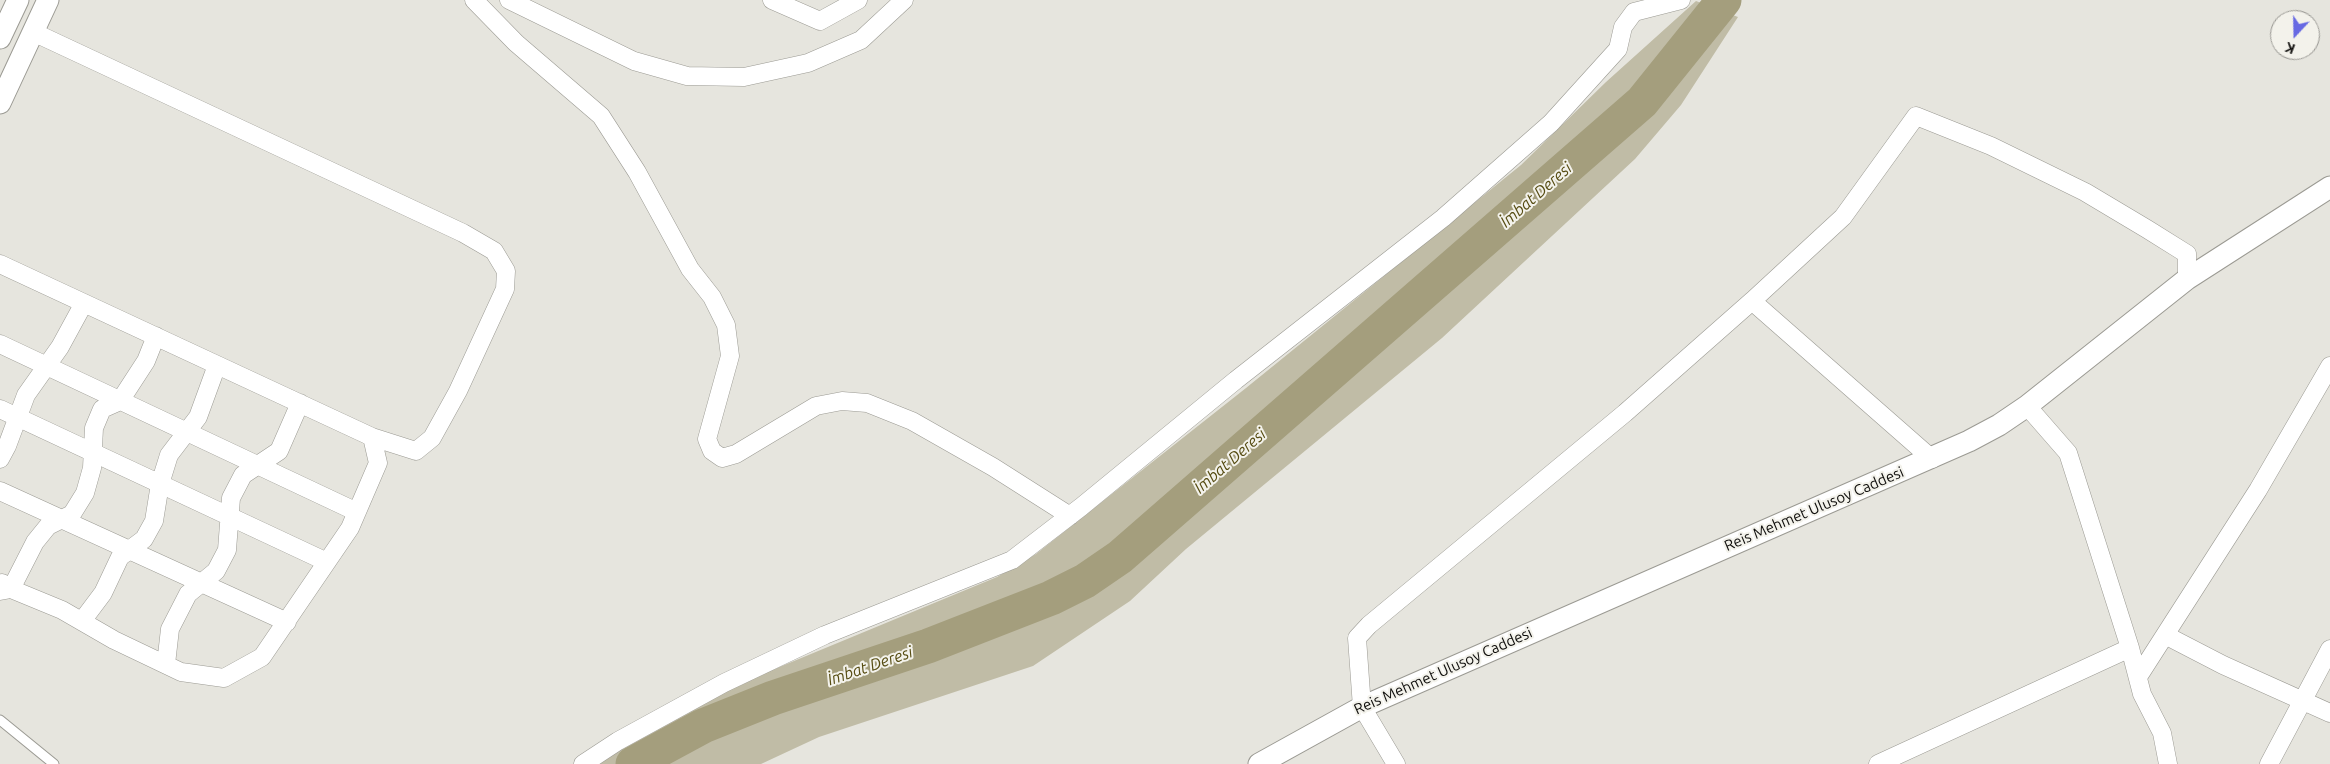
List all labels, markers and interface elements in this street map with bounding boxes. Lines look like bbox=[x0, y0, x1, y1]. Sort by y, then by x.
north arrow bbox=[2270, 10, 2320, 60]
text: K bbox=[2283, 39, 2297, 57]
water label: İmbat Deresi bbox=[1496, 159, 1576, 231]
water label: İmbat Deresi bbox=[1190, 425, 1270, 497]
street label: Reis Mehmet Ulusoy Caddesi bbox=[1722, 463, 1906, 555]
street label: Reis Mehmet Ulusoy Caddesi bbox=[1351, 623, 1535, 719]
water label: İmbat Deresi bbox=[825, 642, 915, 690]

